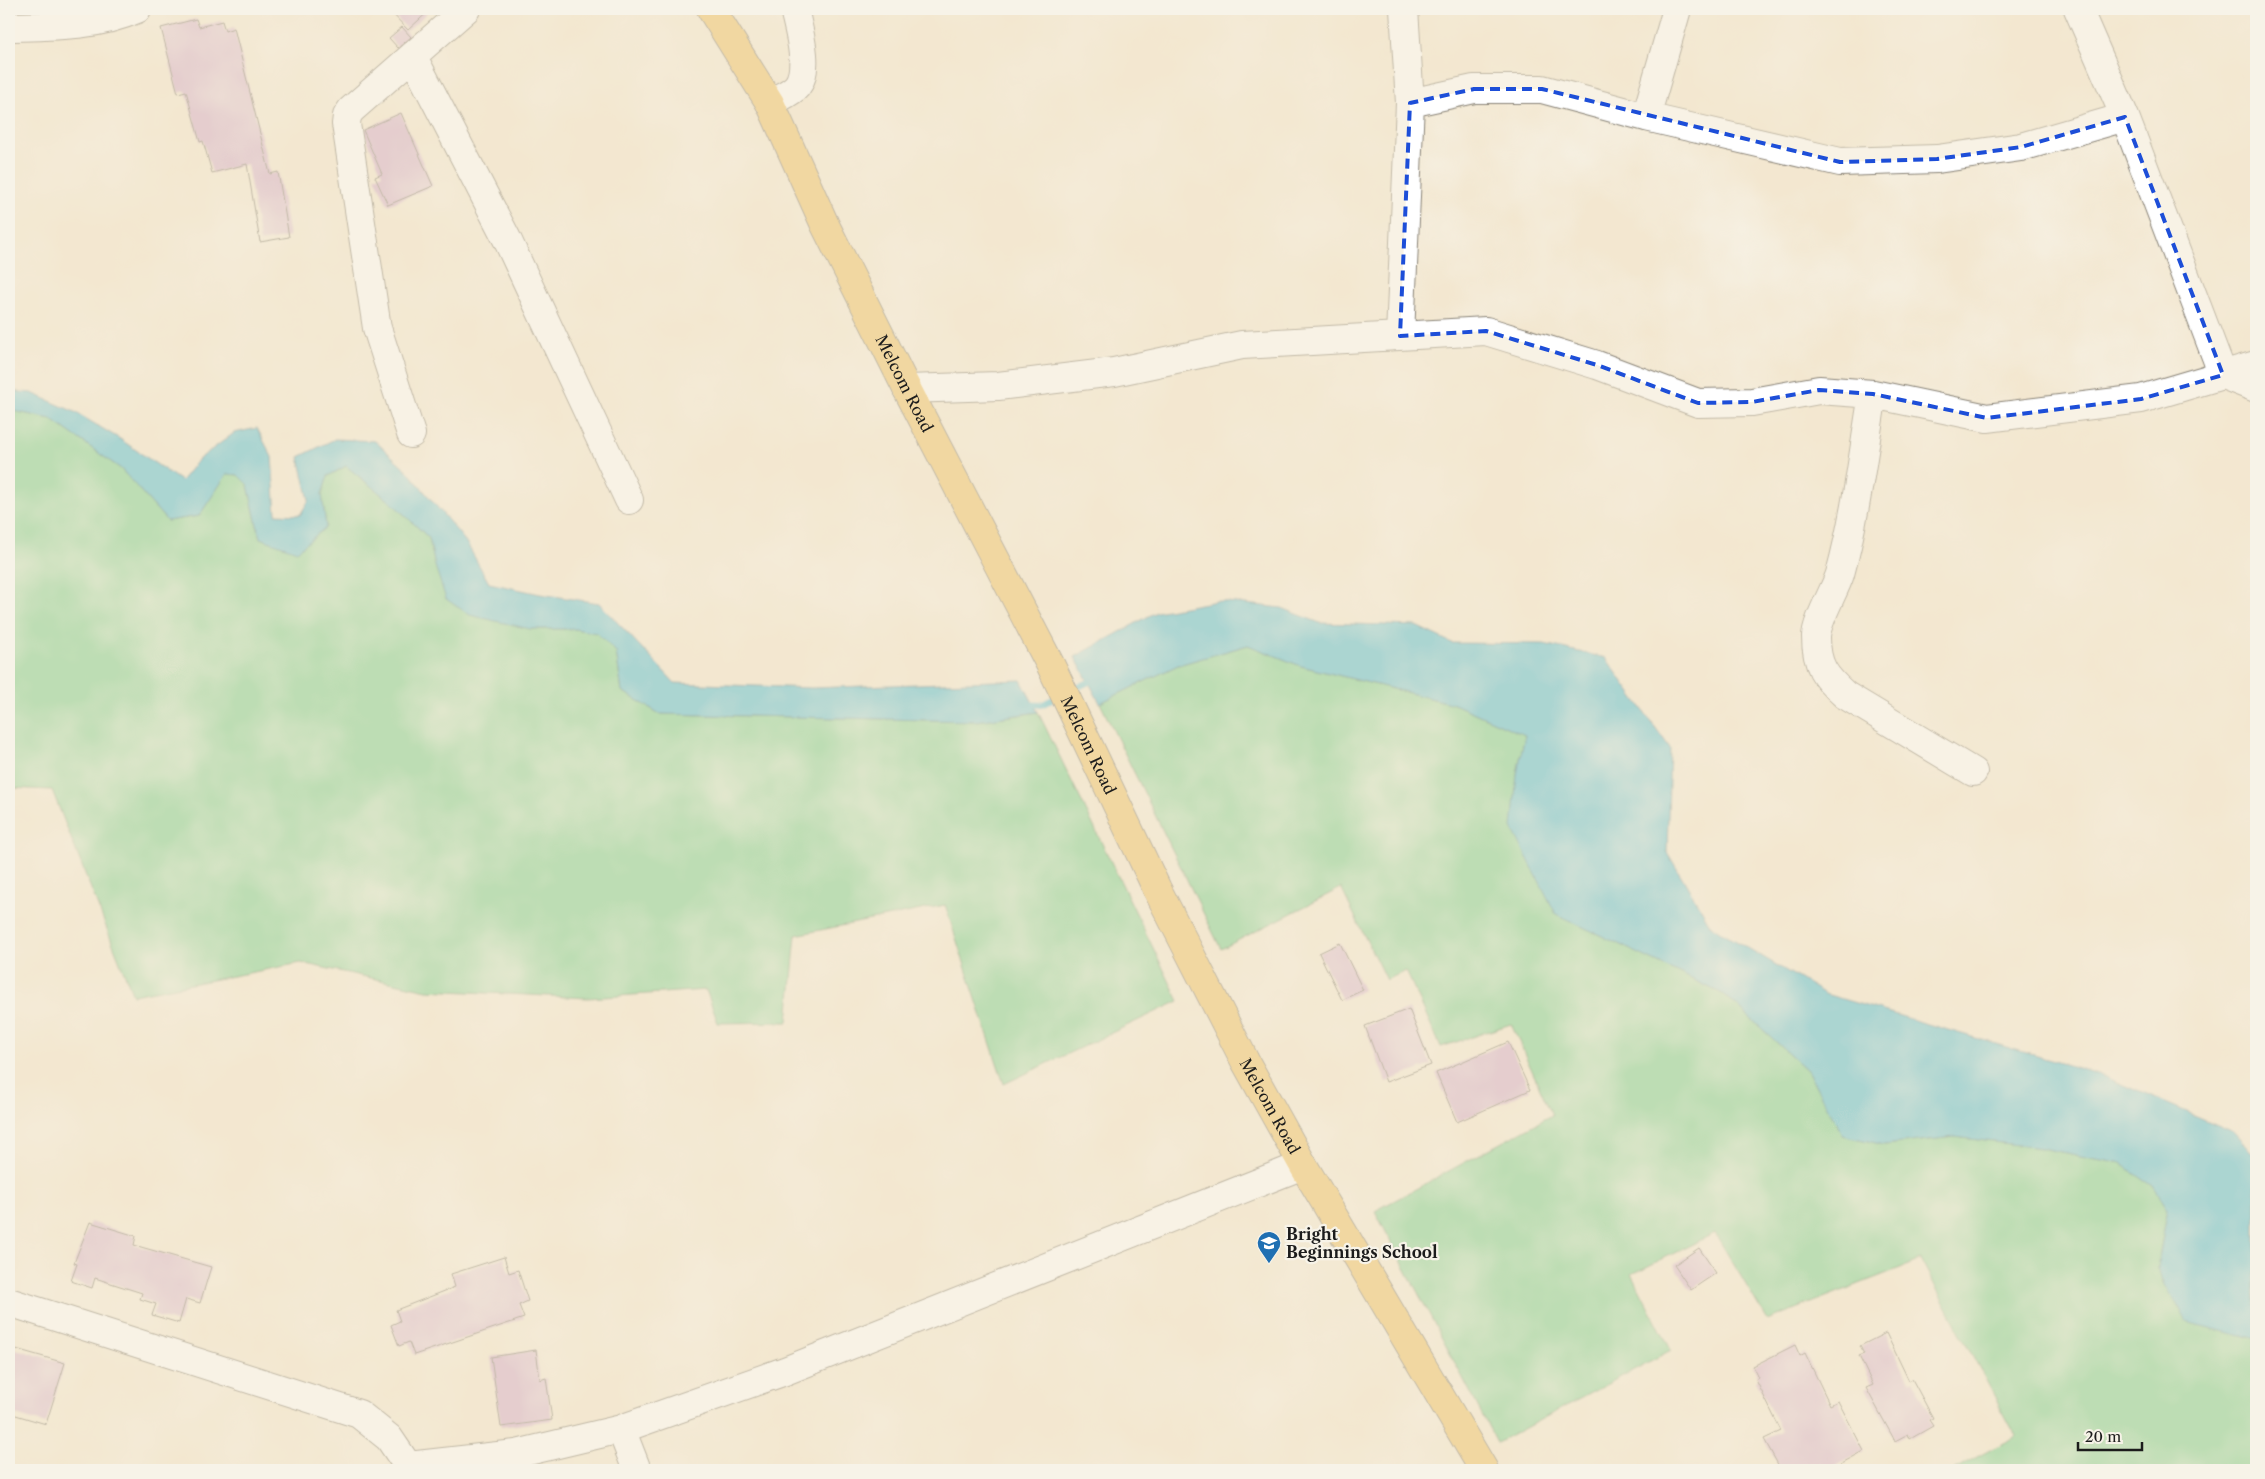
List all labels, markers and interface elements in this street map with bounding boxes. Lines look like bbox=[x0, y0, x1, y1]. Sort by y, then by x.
street label: Melcom Road bbox=[871, 331, 938, 436]
street label: Melcom Road bbox=[1057, 693, 1121, 798]
street label: Melcom Road bbox=[1235, 1055, 1305, 1158]
place label: Bright Beginnings School bbox=[1286, 1224, 1438, 1262]
school or university icon: Bright Beginnings School bbox=[1256, 1230, 1282, 1264]
scale bar bbox=[2078, 1419, 2141, 1451]
text: 20 m bbox=[2085, 1427, 2121, 1446]

